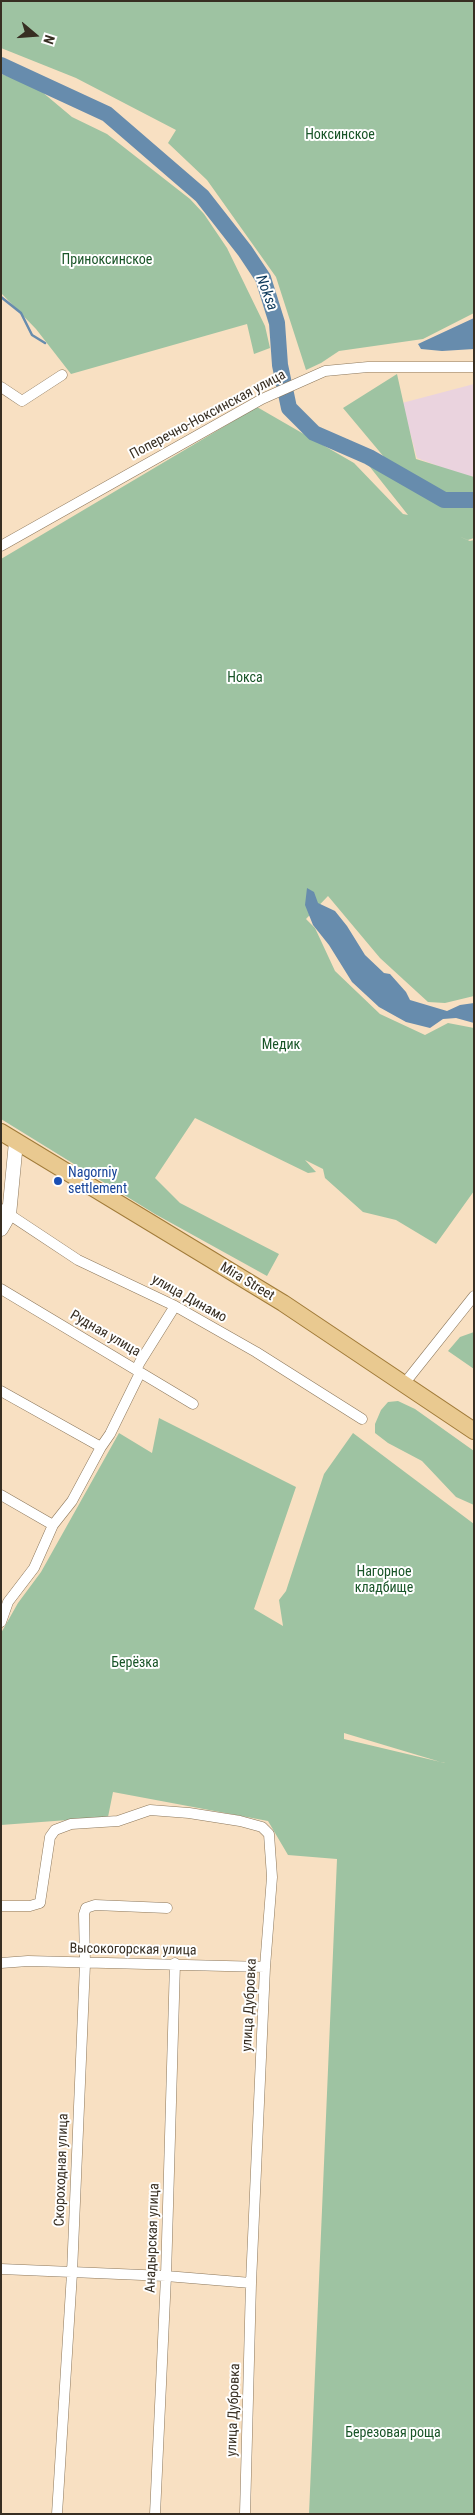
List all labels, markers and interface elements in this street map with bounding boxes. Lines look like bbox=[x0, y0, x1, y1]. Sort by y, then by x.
north arrow bbox=[10, 10, 60, 60]
text: N bbox=[40, 33, 58, 46]
park label: Ноксинское bbox=[305, 127, 375, 143]
park label: Приноксинское bbox=[62, 252, 152, 268]
water label: Noksa bbox=[251, 273, 281, 313]
street label: Поперечно-Ноксинская улица bbox=[127, 367, 289, 463]
park label: Нокса bbox=[227, 670, 263, 686]
park label: Медик bbox=[262, 1037, 300, 1053]
place label: Nagorniy settlement bbox=[68, 1165, 127, 1198]
marker: Nagorniy settlement bbox=[52, 1175, 64, 1187]
street label: Mira Street bbox=[217, 1259, 277, 1305]
street label: улица Динамо bbox=[148, 1271, 230, 1327]
street label: Рудная улица bbox=[67, 1307, 143, 1361]
park label: Нагорное кладбище bbox=[355, 1564, 413, 1596]
park label: Берёзка bbox=[111, 1655, 159, 1671]
street label: Высокогорская улица bbox=[69, 1940, 197, 1960]
street label: улица Дубровка bbox=[239, 1958, 261, 2052]
street label: Скороходная улица bbox=[52, 2113, 72, 2227]
street label: Анадырская улица bbox=[143, 2183, 163, 2293]
street label: улица Дубровка bbox=[224, 2363, 244, 2457]
park label: Березовая роща bbox=[345, 2425, 441, 2441]

